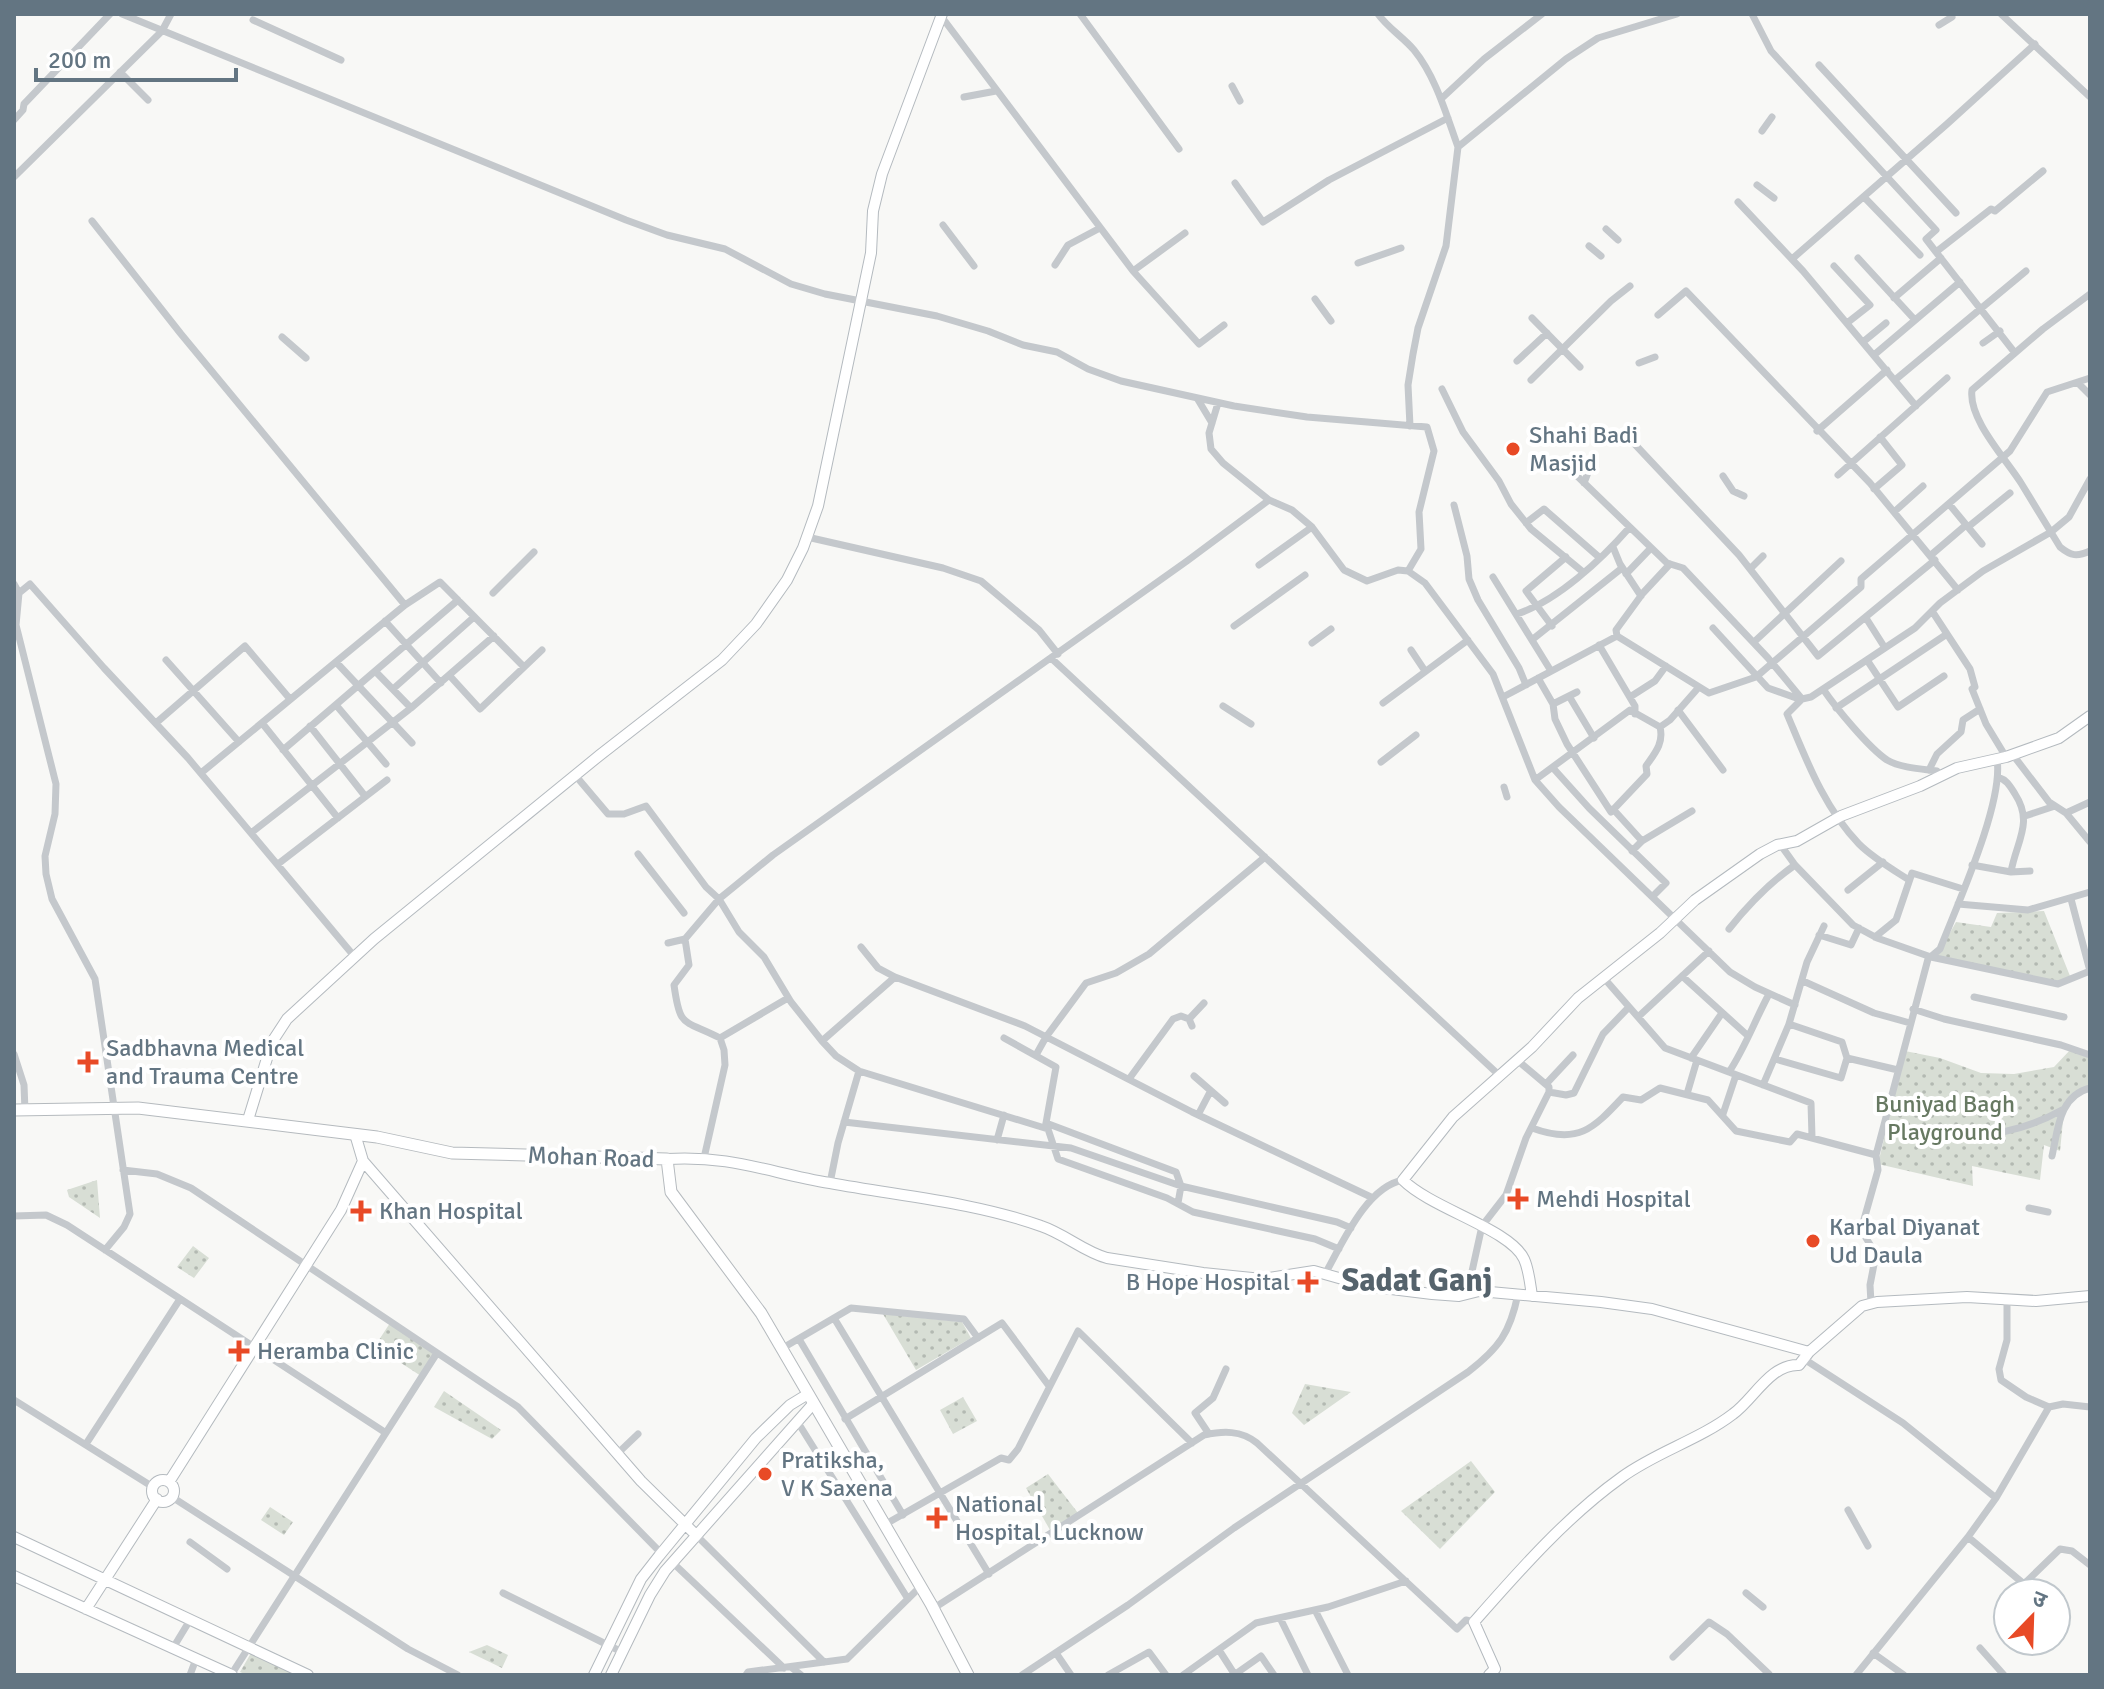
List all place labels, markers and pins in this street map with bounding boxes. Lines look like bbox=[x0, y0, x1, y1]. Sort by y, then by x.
place label: Shahi Badi Masjid bbox=[1529, 420, 1638, 478]
marker: Shahi Badi Masjid bbox=[1504, 440, 1522, 458]
place label: Sadbhavna Medical and Trauma Centre bbox=[106, 1033, 304, 1091]
marker: Sadbhavna Medical and Trauma Centre bbox=[77, 1051, 99, 1073]
place label: Mehdi Hospital bbox=[1536, 1184, 1691, 1214]
marker: Mehdi Hospital bbox=[1507, 1188, 1529, 1210]
place label: Khan Hospital bbox=[379, 1196, 523, 1226]
marker: Khan Hospital bbox=[350, 1200, 372, 1222]
place label: Karbal Diyanat Ud Daula bbox=[1829, 1212, 1980, 1270]
marker: Karbal Diyanat Ud Daula bbox=[1804, 1232, 1822, 1250]
place label: B Hope Hospital bbox=[1126, 1267, 1290, 1297]
marker: B Hope Hospital bbox=[1297, 1271, 1319, 1293]
place label: Heramba Clinic bbox=[257, 1336, 414, 1366]
marker: Heramba Clinic bbox=[228, 1340, 250, 1362]
place label: Pratiksha, V K Saxena bbox=[781, 1445, 893, 1503]
marker: Pratiksha, V K Saxena bbox=[756, 1465, 774, 1483]
place label: National Hospital, Lucknow bbox=[955, 1489, 1144, 1547]
marker: National Hospital, Lucknow bbox=[926, 1507, 948, 1529]

